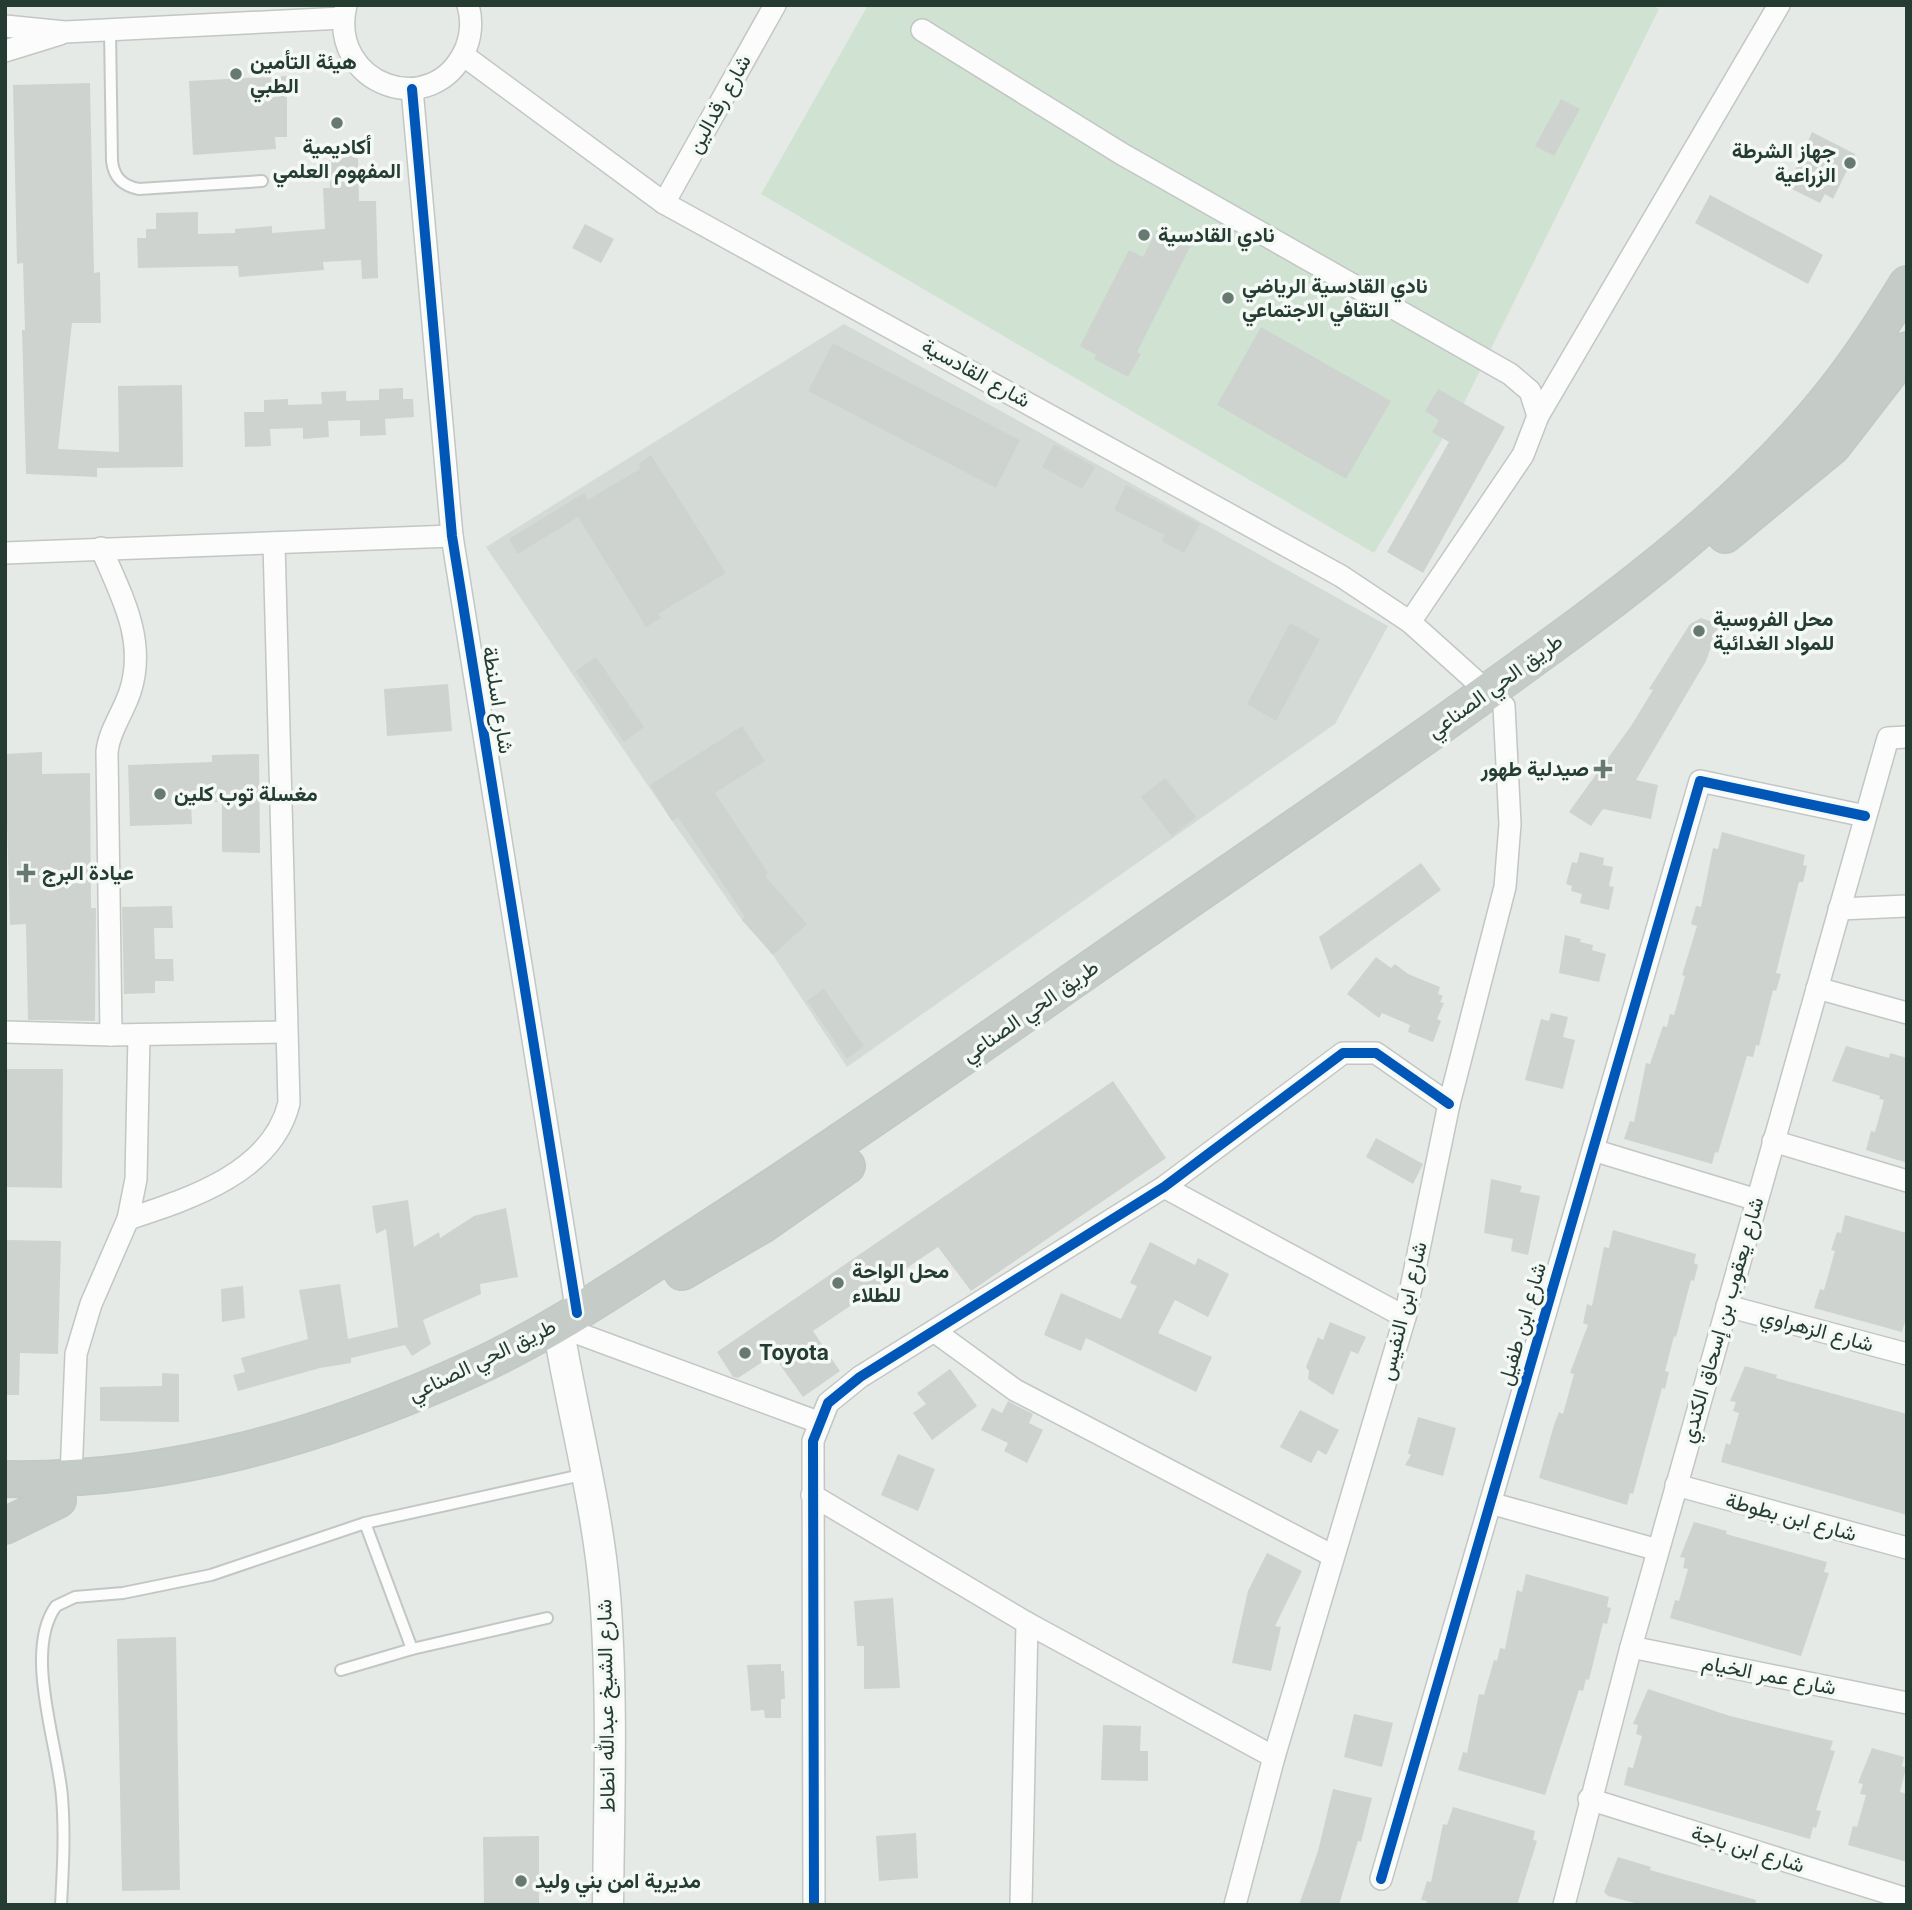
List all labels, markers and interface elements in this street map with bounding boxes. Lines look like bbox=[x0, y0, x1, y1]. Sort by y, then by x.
place label: هيئة التأمين الطبي bbox=[250, 49, 357, 103]
street label: شارع رقدالين bbox=[681, 50, 758, 158]
marker: هيئة التأمين الطبي bbox=[228, 66, 244, 82]
marker: أكاديمية المفهوم العلمي bbox=[329, 115, 345, 131]
place label: أكاديمية المفهوم العلمي bbox=[273, 134, 401, 188]
place label: جهاز الشرطة الزراعية bbox=[1732, 138, 1836, 188]
marker: جهاز الشرطة الزراعية bbox=[1842, 155, 1858, 171]
place label: نادي القادسية bbox=[1158, 222, 1275, 252]
marker: نادي القادسية bbox=[1136, 227, 1152, 243]
place label: نادي القادسية الرياضي التقافي الاجتماعي bbox=[1242, 273, 1428, 327]
marker: نادي القادسية الرياضي التقافي الاجتماعي bbox=[1220, 290, 1236, 306]
street label: شارع القادسية bbox=[917, 333, 1035, 414]
place label: محل الفروسية للمواد الغدائية bbox=[1713, 606, 1834, 656]
marker: محل الفروسية للمواد الغدائية bbox=[1691, 623, 1707, 639]
street label: طريق الحي الصناعي bbox=[1422, 628, 1570, 747]
street label: شارع اسلنطة bbox=[476, 644, 519, 756]
place label: صيدلية طهور bbox=[1480, 756, 1589, 782]
marker: صيدلية طهور bbox=[1595, 761, 1611, 777]
place label: مغسلة توب كلين bbox=[174, 781, 318, 807]
marker: مغسلة توب كلين bbox=[152, 786, 168, 802]
place label: عيادة البرج bbox=[42, 860, 134, 887]
marker: عيادة البرج bbox=[16, 863, 36, 883]
street label: طريق الحي الصناعي bbox=[956, 954, 1106, 1071]
street label: شارع يعقوب بن إسحاق الكندي bbox=[1674, 1194, 1773, 1447]
street label: شارع ابن النفيس bbox=[1373, 1239, 1434, 1383]
place label: محل الواحة للطلاء bbox=[852, 1258, 949, 1307]
street label: شارع ابن طفيل bbox=[1492, 1259, 1553, 1389]
marker: محل الواحة للطلاء bbox=[830, 1275, 846, 1291]
street label: شارع الزهراوي bbox=[1757, 1302, 1876, 1361]
street label: طريق الحي الصناعي bbox=[404, 1313, 562, 1411]
place label: Toyota bbox=[759, 1340, 829, 1365]
marker: Toyota bbox=[737, 1345, 753, 1361]
street label: شارع ابن بطوطة bbox=[1722, 1487, 1859, 1548]
street label: شارع الشيخ عبدالله انطاط bbox=[591, 1599, 622, 1813]
street label: شارع عمر الخيام bbox=[1700, 1649, 1838, 1702]
street label: شارع ابن باجة bbox=[1688, 1819, 1808, 1879]
place label: مديرية امن بني وليد bbox=[535, 1868, 701, 1898]
marker: مديرية امن بني وليد bbox=[513, 1873, 529, 1889]

